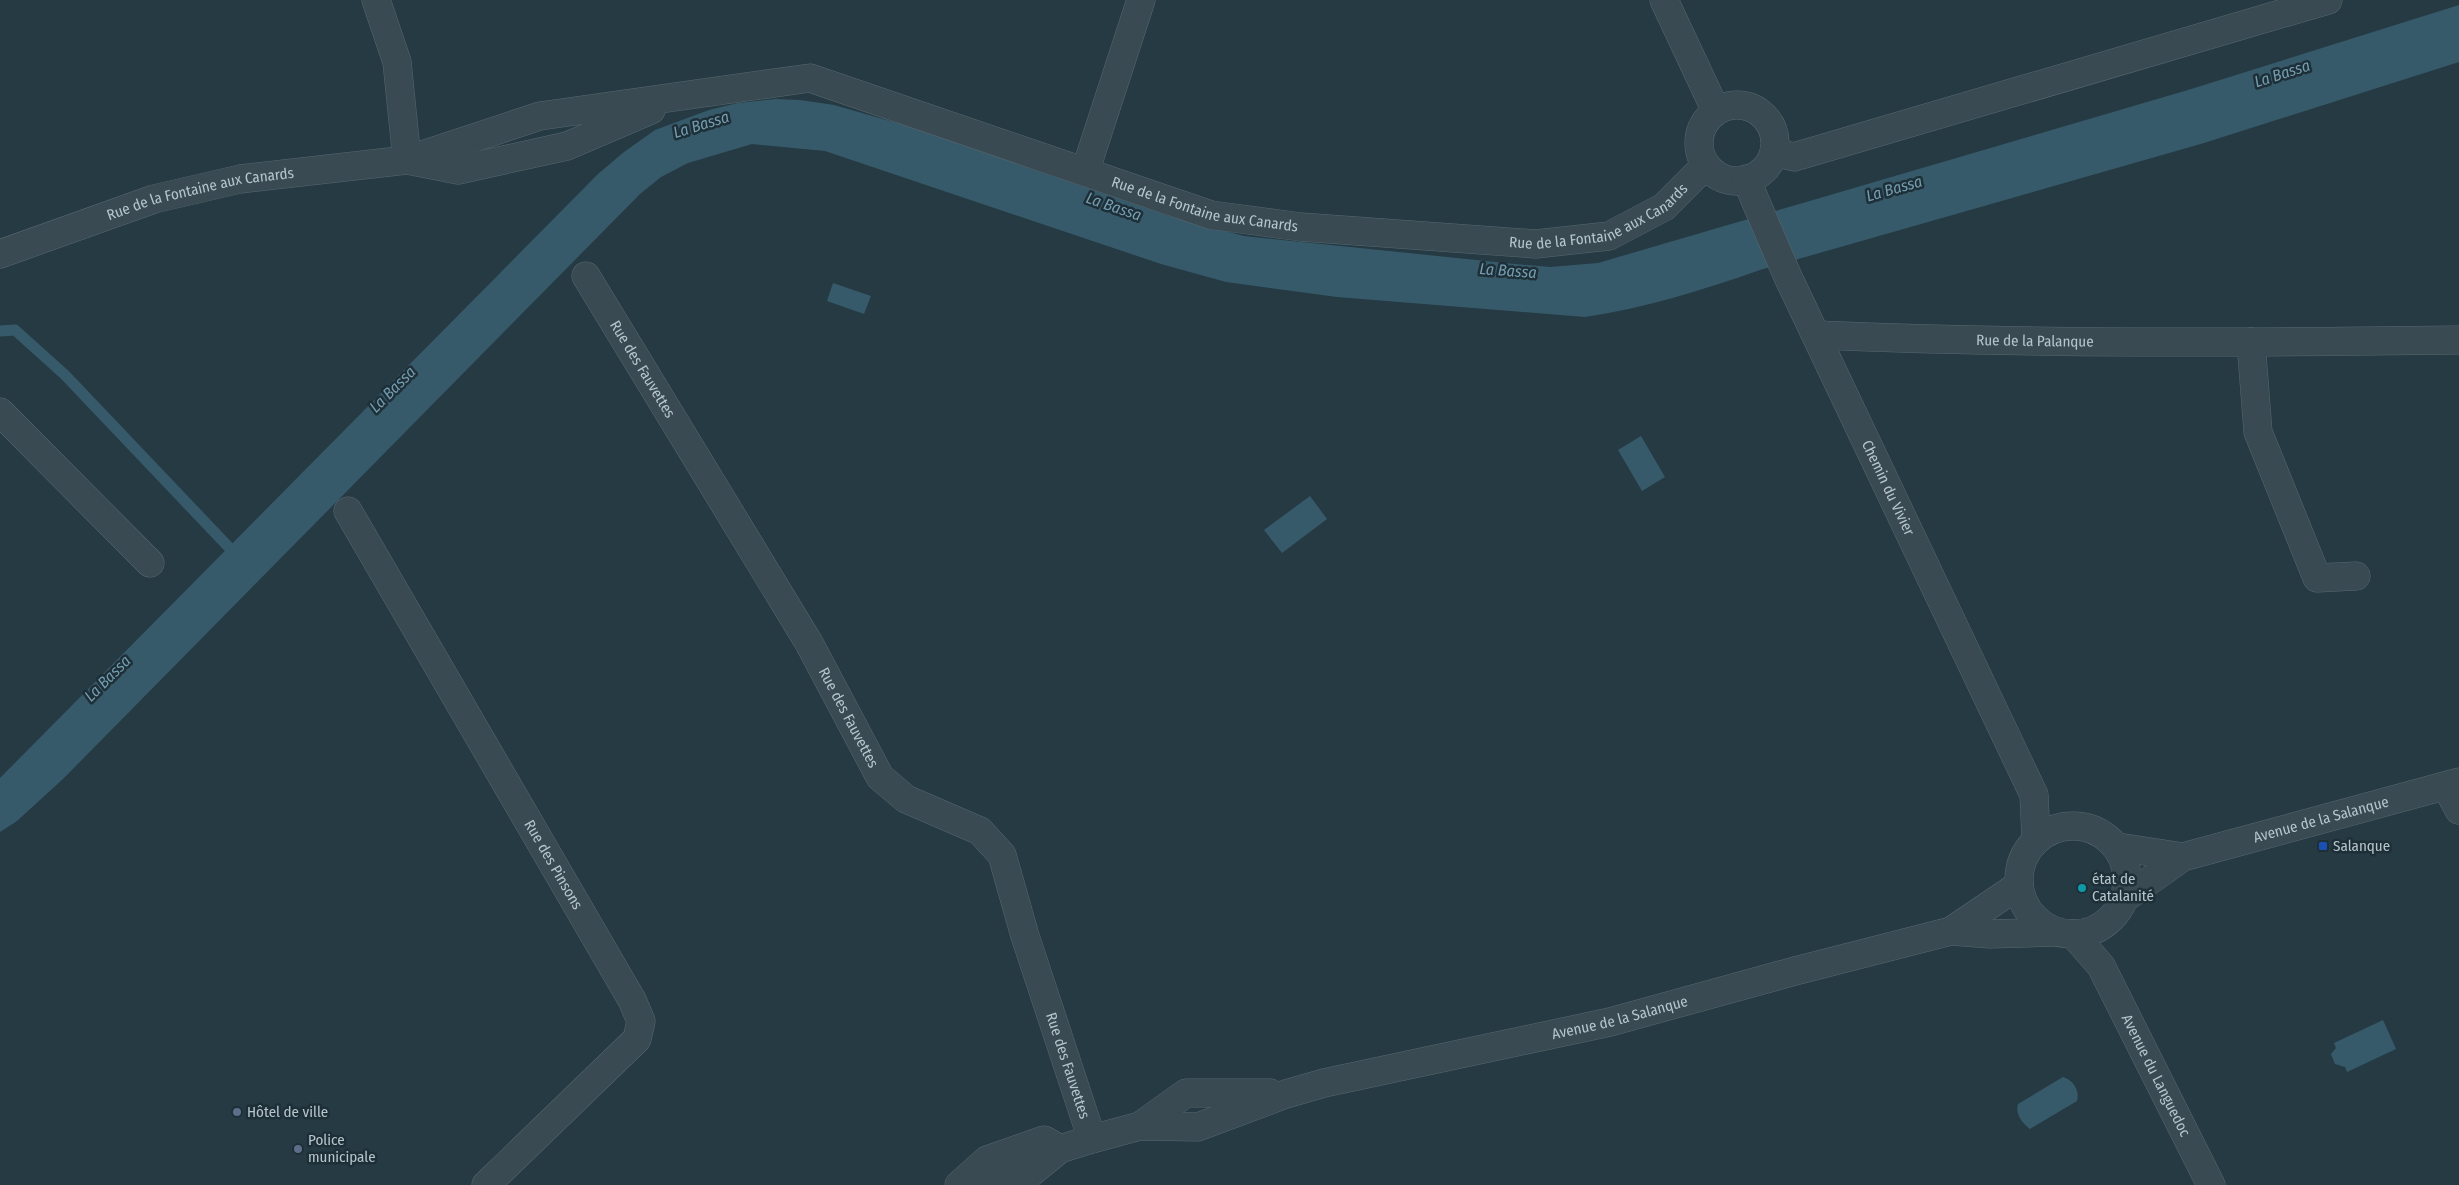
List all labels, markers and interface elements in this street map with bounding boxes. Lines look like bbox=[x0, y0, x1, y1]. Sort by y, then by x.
water label: La Bassa bbox=[2252, 56, 2312, 91]
water label: La Bassa bbox=[671, 107, 731, 142]
street label: Rue de la Fontaine aux Canards bbox=[104, 164, 295, 224]
water label: La Bassa bbox=[1864, 171, 1924, 206]
street label: Rue de la Fontaine aux Canards bbox=[1109, 173, 1299, 236]
street label: Rue de la Fontaine aux Canards bbox=[1509, 180, 1691, 253]
water label: La Bassa bbox=[1084, 188, 1144, 225]
water label: La Bassa bbox=[1479, 259, 1537, 282]
street label: Rue des Fauvettes bbox=[606, 317, 679, 421]
street label: Rue de la Palanque bbox=[1976, 331, 2094, 351]
water label: La Bassa bbox=[365, 362, 419, 416]
street label: Chemin du Vivier bbox=[1858, 437, 1919, 539]
water label: La Bassa bbox=[80, 651, 134, 705]
street label: Rue des Fauvettes bbox=[815, 665, 882, 771]
street label: Avenue de la Salanque bbox=[2251, 792, 2391, 846]
street label: Rue des Pinsons bbox=[520, 817, 586, 913]
place label: Salanque bbox=[2333, 837, 2390, 855]
marker: Salanque bbox=[2317, 840, 2329, 852]
place label: état de Catalanité bbox=[2092, 870, 2154, 905]
marker: état de Catalanité bbox=[2076, 882, 2088, 894]
street label: Avenue de la Salanque bbox=[1550, 992, 1690, 1043]
street label: Rue des Fauvettes bbox=[1042, 1010, 1094, 1121]
street label: Avenue du Languedoc bbox=[2118, 1011, 2194, 1140]
place label: Hôtel de ville bbox=[247, 1103, 328, 1121]
marker: Hôtel de ville bbox=[231, 1106, 243, 1118]
place label: Police municipale bbox=[308, 1131, 376, 1166]
marker: Police municipale bbox=[292, 1143, 304, 1155]

